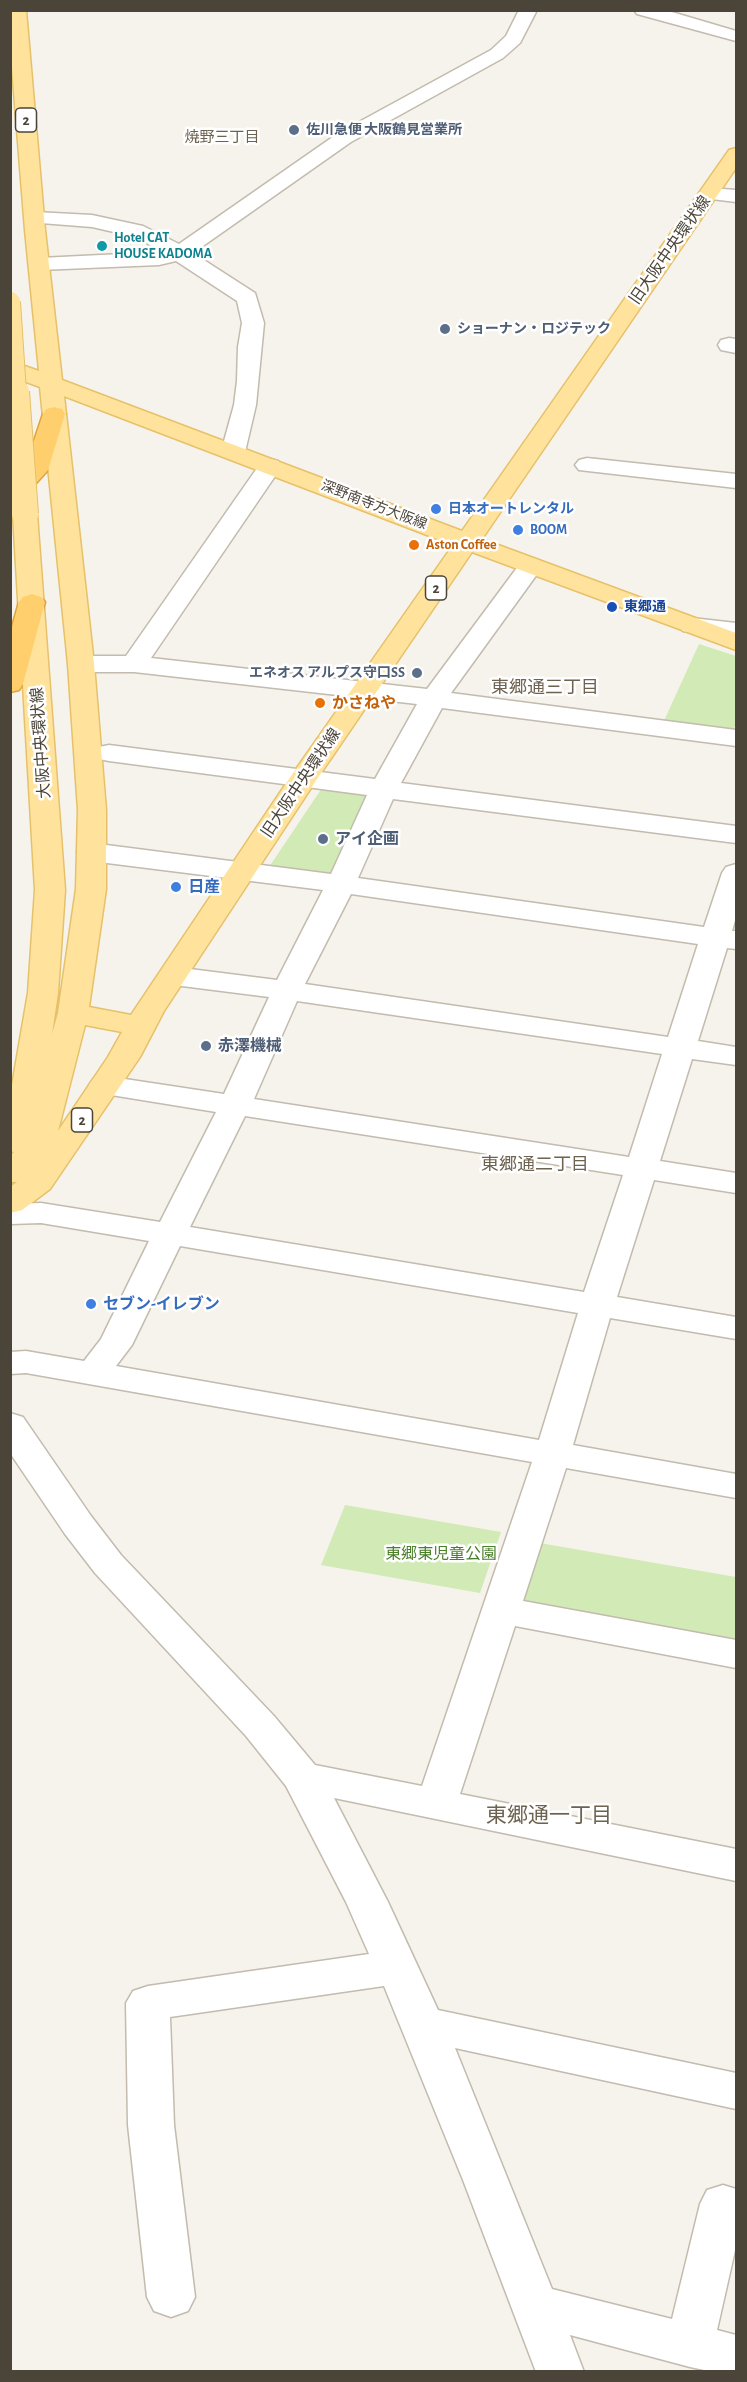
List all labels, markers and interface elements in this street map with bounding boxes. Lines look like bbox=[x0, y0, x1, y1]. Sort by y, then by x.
road number: 2 bbox=[15, 108, 36, 132]
place label: 佐川急便 大阪鶴見営業所 bbox=[306, 122, 462, 138]
marker: 佐川急便 大阪鶴見営業所 bbox=[287, 123, 301, 137]
district label: 焼野三丁目 bbox=[185, 128, 259, 146]
street label: 旧大阪中央環状線 bbox=[625, 192, 715, 308]
place label: Hotel CAT HOUSE KADOMA bbox=[114, 230, 212, 262]
marker: Hotel CAT HOUSE KADOMA bbox=[95, 239, 109, 253]
place label: ショーナン・ロジテック bbox=[457, 321, 611, 337]
marker: ショーナン・ロジテック bbox=[438, 322, 452, 336]
street label: 深野南寺方大阪線 bbox=[319, 477, 429, 533]
place label: 日本オートレンタル bbox=[448, 501, 574, 517]
marker: 日本オートレンタル bbox=[429, 502, 443, 516]
place label: BOOM bbox=[530, 522, 567, 538]
marker: BOOM bbox=[511, 523, 525, 537]
place label: Aston Coffee bbox=[426, 537, 497, 553]
marker: Aston Coffee bbox=[407, 538, 421, 552]
road number: 2 bbox=[426, 576, 446, 600]
place label: 東郷通 bbox=[624, 599, 666, 615]
marker: 東郷通 bbox=[605, 600, 619, 614]
place label: エネオス アルプス守口SS bbox=[249, 665, 405, 681]
marker: エネオス アルプス守口SS bbox=[410, 666, 424, 680]
district label: 東郷通三丁目 bbox=[491, 677, 599, 699]
street label: 大阪中央環状線 bbox=[28, 686, 54, 800]
place label: かさねや bbox=[332, 693, 396, 713]
marker: かさねや bbox=[313, 696, 327, 710]
street label: 旧大阪中央環状線 bbox=[257, 725, 345, 841]
place label: アイ企画 bbox=[335, 829, 399, 849]
marker: アイ企画 bbox=[316, 832, 330, 846]
place label: 日産 bbox=[188, 877, 220, 897]
marker: 日産 bbox=[169, 880, 183, 894]
place label: 赤澤機械 bbox=[218, 1036, 282, 1056]
marker: 赤澤機械 bbox=[199, 1039, 213, 1053]
road number: 2 bbox=[72, 1108, 92, 1132]
district label: 東郷通二丁目 bbox=[481, 1154, 589, 1176]
place label: セブン-イレブン bbox=[103, 1294, 220, 1314]
marker: セブン-イレブン bbox=[84, 1297, 98, 1311]
park label: 東郷東児童公園 bbox=[385, 1544, 497, 1564]
district label: 東郷通一丁目 bbox=[486, 1803, 612, 1829]

